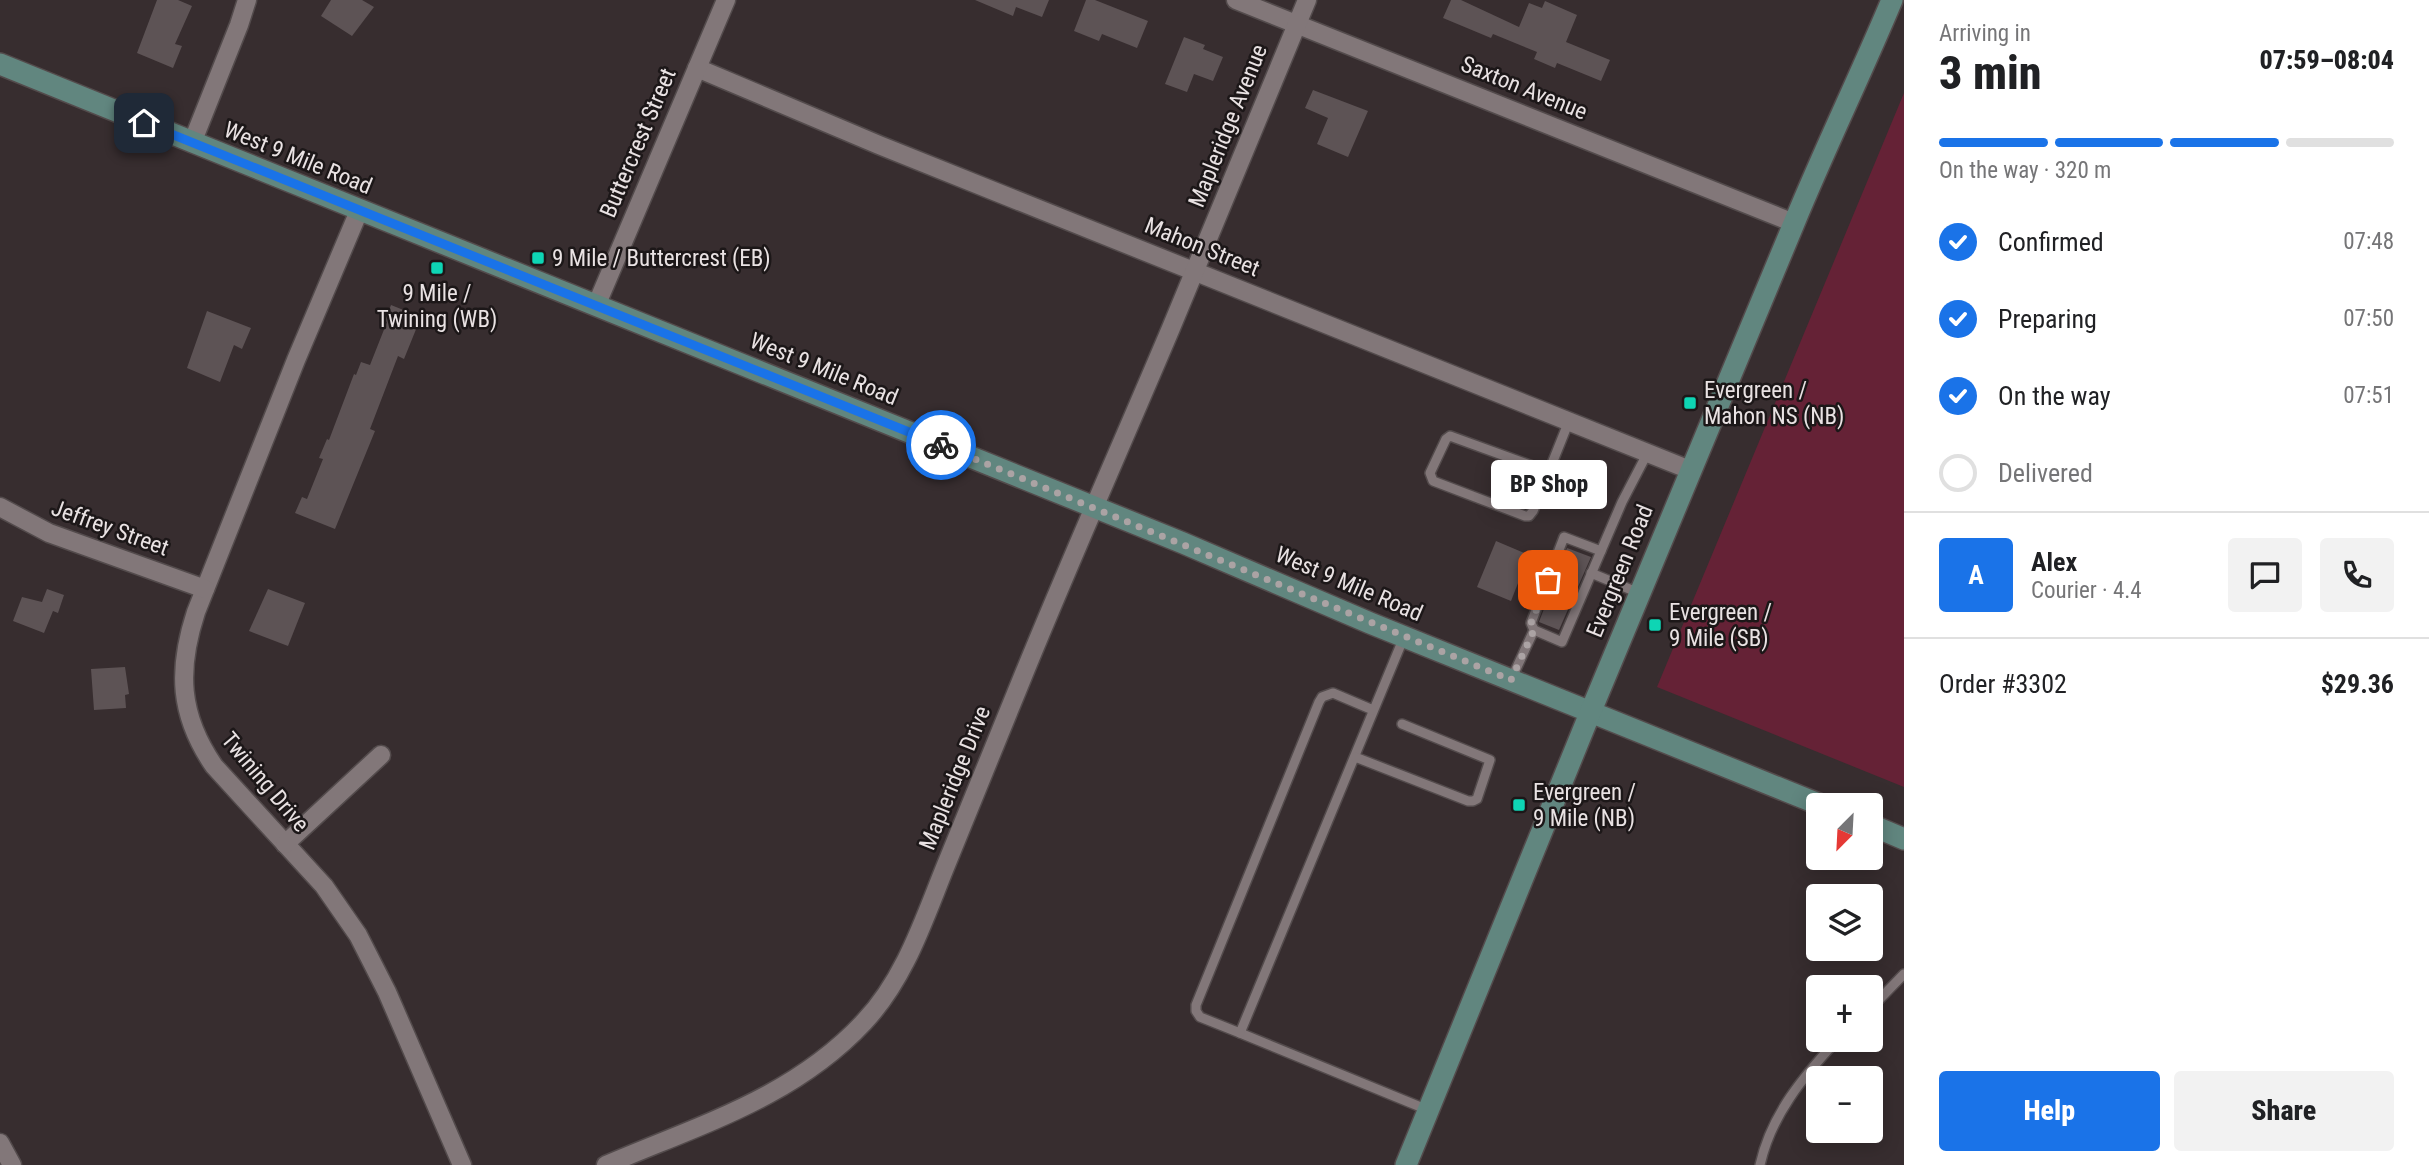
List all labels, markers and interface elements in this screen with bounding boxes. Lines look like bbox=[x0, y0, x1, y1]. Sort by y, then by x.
text: Arriving in bbox=[1939, 20, 2031, 47]
street label: Mapleridge Avenue bbox=[1183, 41, 1273, 211]
text: 07:59–08:04 bbox=[2260, 45, 2394, 75]
text: 3 min bbox=[1939, 46, 2042, 100]
street label: Saxton Avenue bbox=[1457, 50, 1591, 126]
street label: Buttercrest Street bbox=[594, 64, 682, 222]
pin bbox=[114, 93, 174, 153]
icon: home bbox=[125, 104, 163, 142]
street label: West 9 Mile Road bbox=[220, 116, 376, 200]
text: On the way · 320 m bbox=[1939, 157, 2111, 184]
street label: Mahon Street bbox=[1141, 212, 1263, 282]
icon: check bbox=[1939, 223, 1977, 261]
text: Confirmed bbox=[1998, 227, 2104, 257]
text: 07:48 bbox=[2343, 228, 2394, 255]
place label: 9 Mile / Buttercrest (EB) bbox=[552, 245, 771, 272]
marker: 9 Mile / Buttercrest (EB) bbox=[530, 250, 546, 266]
marker: 9 Mile / Twining (WB) bbox=[429, 260, 445, 276]
place label: 9 Mile / Twining (WB) bbox=[377, 280, 497, 333]
icon: check bbox=[1939, 300, 1977, 338]
text: Preparing bbox=[1998, 304, 2097, 334]
text: 07:50 bbox=[2343, 305, 2394, 332]
street label: West 9 Mile Road bbox=[746, 327, 902, 411]
place label: Evergreen / Mahon NS (NB) bbox=[1704, 377, 1844, 430]
icon: check bbox=[1939, 377, 1977, 415]
text: On the way bbox=[1998, 381, 2111, 411]
text: 07:51 bbox=[2343, 382, 2394, 409]
marker: Evergreen / Mahon NS (NB) bbox=[1682, 395, 1698, 411]
courier bbox=[906, 410, 976, 480]
icon: bike bbox=[922, 426, 960, 464]
text: Delivered bbox=[1998, 458, 2093, 488]
callout: BP Shop bbox=[1490, 461, 1606, 510]
text: BP Shop bbox=[1510, 471, 1588, 498]
street label: Jeffrey Street bbox=[48, 494, 172, 562]
street label: Evergreen Road bbox=[1581, 501, 1659, 641]
button: chat bbox=[2228, 538, 2302, 612]
button: phone bbox=[2320, 538, 2394, 612]
street label: West 9 Mile Road bbox=[1271, 541, 1427, 627]
text: Alex bbox=[2031, 547, 2077, 577]
pin bbox=[1518, 550, 1578, 610]
text: A bbox=[1968, 560, 1984, 590]
icon: bag bbox=[1529, 561, 1567, 599]
text: Courier · 4.4 bbox=[2031, 577, 2142, 604]
place label: Evergreen / 9 Mile (SB) bbox=[1669, 599, 1772, 652]
marker: Evergreen / 9 Mile (SB) bbox=[1647, 617, 1663, 633]
text: Order #3302 bbox=[1939, 669, 2067, 699]
text: $29.36 bbox=[2321, 669, 2394, 699]
street label: Mapleridge Drive bbox=[914, 702, 996, 854]
street label: Twining Drive bbox=[216, 727, 314, 837]
place label: Evergreen / 9 Mile (NB) bbox=[1533, 779, 1636, 832]
north arrow bbox=[1806, 793, 1883, 870]
map controls bbox=[1806, 793, 1883, 1143]
marker: Evergreen / 9 Mile (NB) bbox=[1511, 797, 1527, 813]
button: layers bbox=[1806, 884, 1883, 961]
button: + bbox=[1806, 975, 1883, 1052]
button: − bbox=[1806, 1066, 1883, 1143]
button: Help bbox=[1939, 1071, 2160, 1151]
button: Share bbox=[2174, 1071, 2394, 1151]

